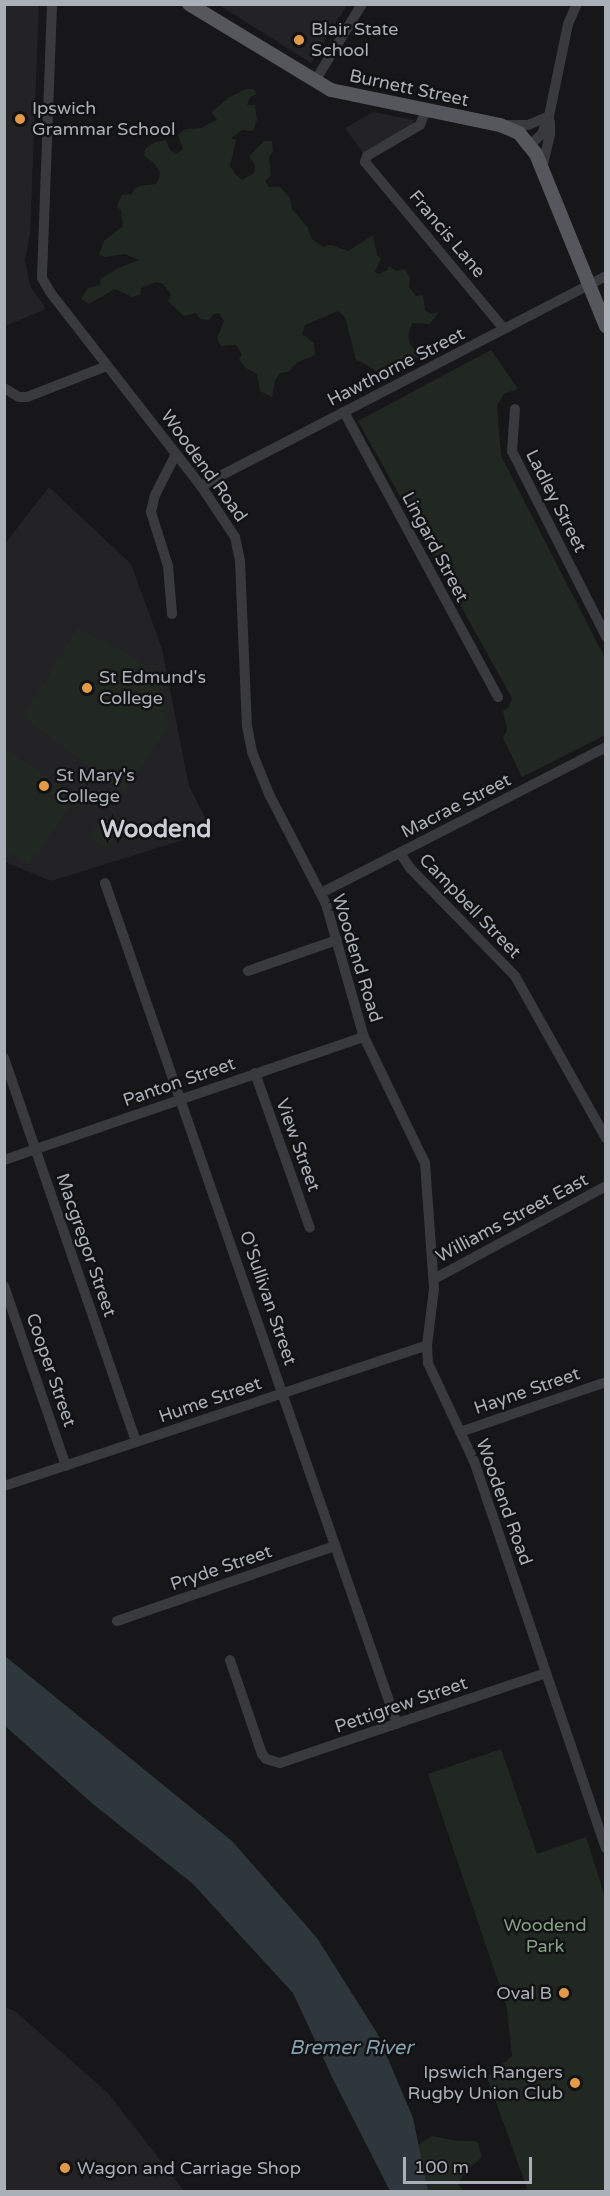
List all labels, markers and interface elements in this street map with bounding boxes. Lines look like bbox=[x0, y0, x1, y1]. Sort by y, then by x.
place label: Blair State School bbox=[311, 19, 398, 62]
marker: Blair State School bbox=[292, 33, 306, 47]
street label: Burnett Street bbox=[347, 65, 471, 111]
place label: Ipswich Grammar School bbox=[32, 98, 175, 140]
marker: Ipswich Grammar School bbox=[13, 112, 27, 126]
street label: Francis Lane bbox=[404, 186, 490, 282]
street label: Hawthorne Street bbox=[324, 323, 468, 411]
street label: Woodend Road bbox=[156, 406, 252, 526]
street label: Ladley Street bbox=[521, 446, 591, 556]
street label: Lingard Street bbox=[397, 488, 473, 606]
place label: St Edmund's College bbox=[99, 667, 206, 710]
marker: St Edmund's College bbox=[80, 681, 94, 695]
place label: St Mary's College bbox=[56, 765, 135, 808]
street label: Macrae Street bbox=[397, 769, 515, 843]
marker: St Mary's College bbox=[37, 779, 51, 793]
district label: Woodend bbox=[101, 816, 211, 844]
street label: Campbell Street bbox=[415, 849, 525, 963]
street label: Woodend Road bbox=[327, 891, 387, 1025]
street label: Panton Street bbox=[120, 1053, 238, 1111]
street label: View Street bbox=[271, 1096, 325, 1194]
street label: Williams Street East bbox=[432, 1169, 592, 1267]
street label: Macgregor Street bbox=[51, 1170, 121, 1320]
street label: O'Sullivan Street bbox=[235, 1228, 301, 1368]
street label: Cooper Street bbox=[21, 1310, 81, 1430]
street label: Hayne Street bbox=[471, 1363, 583, 1419]
street label: Hume Street bbox=[156, 1372, 264, 1428]
street label: Woodend Road bbox=[471, 1436, 537, 1568]
street label: Pryde Street bbox=[167, 1541, 275, 1595]
street label: Pettigrew Street bbox=[332, 1672, 470, 1738]
park label: Woodend Park bbox=[503, 1915, 587, 1958]
place label: Oval B bbox=[496, 1982, 552, 2004]
marker: Oval B bbox=[557, 1986, 571, 2000]
water label: Bremer River bbox=[289, 2036, 413, 2060]
place label: Ipswich Rangers Rugby Union Club bbox=[408, 2062, 563, 2104]
marker: Ipswich Rangers Rugby Union Club bbox=[568, 2076, 582, 2090]
scale bar bbox=[406, 2145, 535, 2183]
text: 100 m bbox=[414, 2156, 469, 2178]
place label: Wagon and Carriage Shop bbox=[77, 2157, 301, 2179]
marker: Wagon and Carriage Shop bbox=[58, 2161, 72, 2175]

